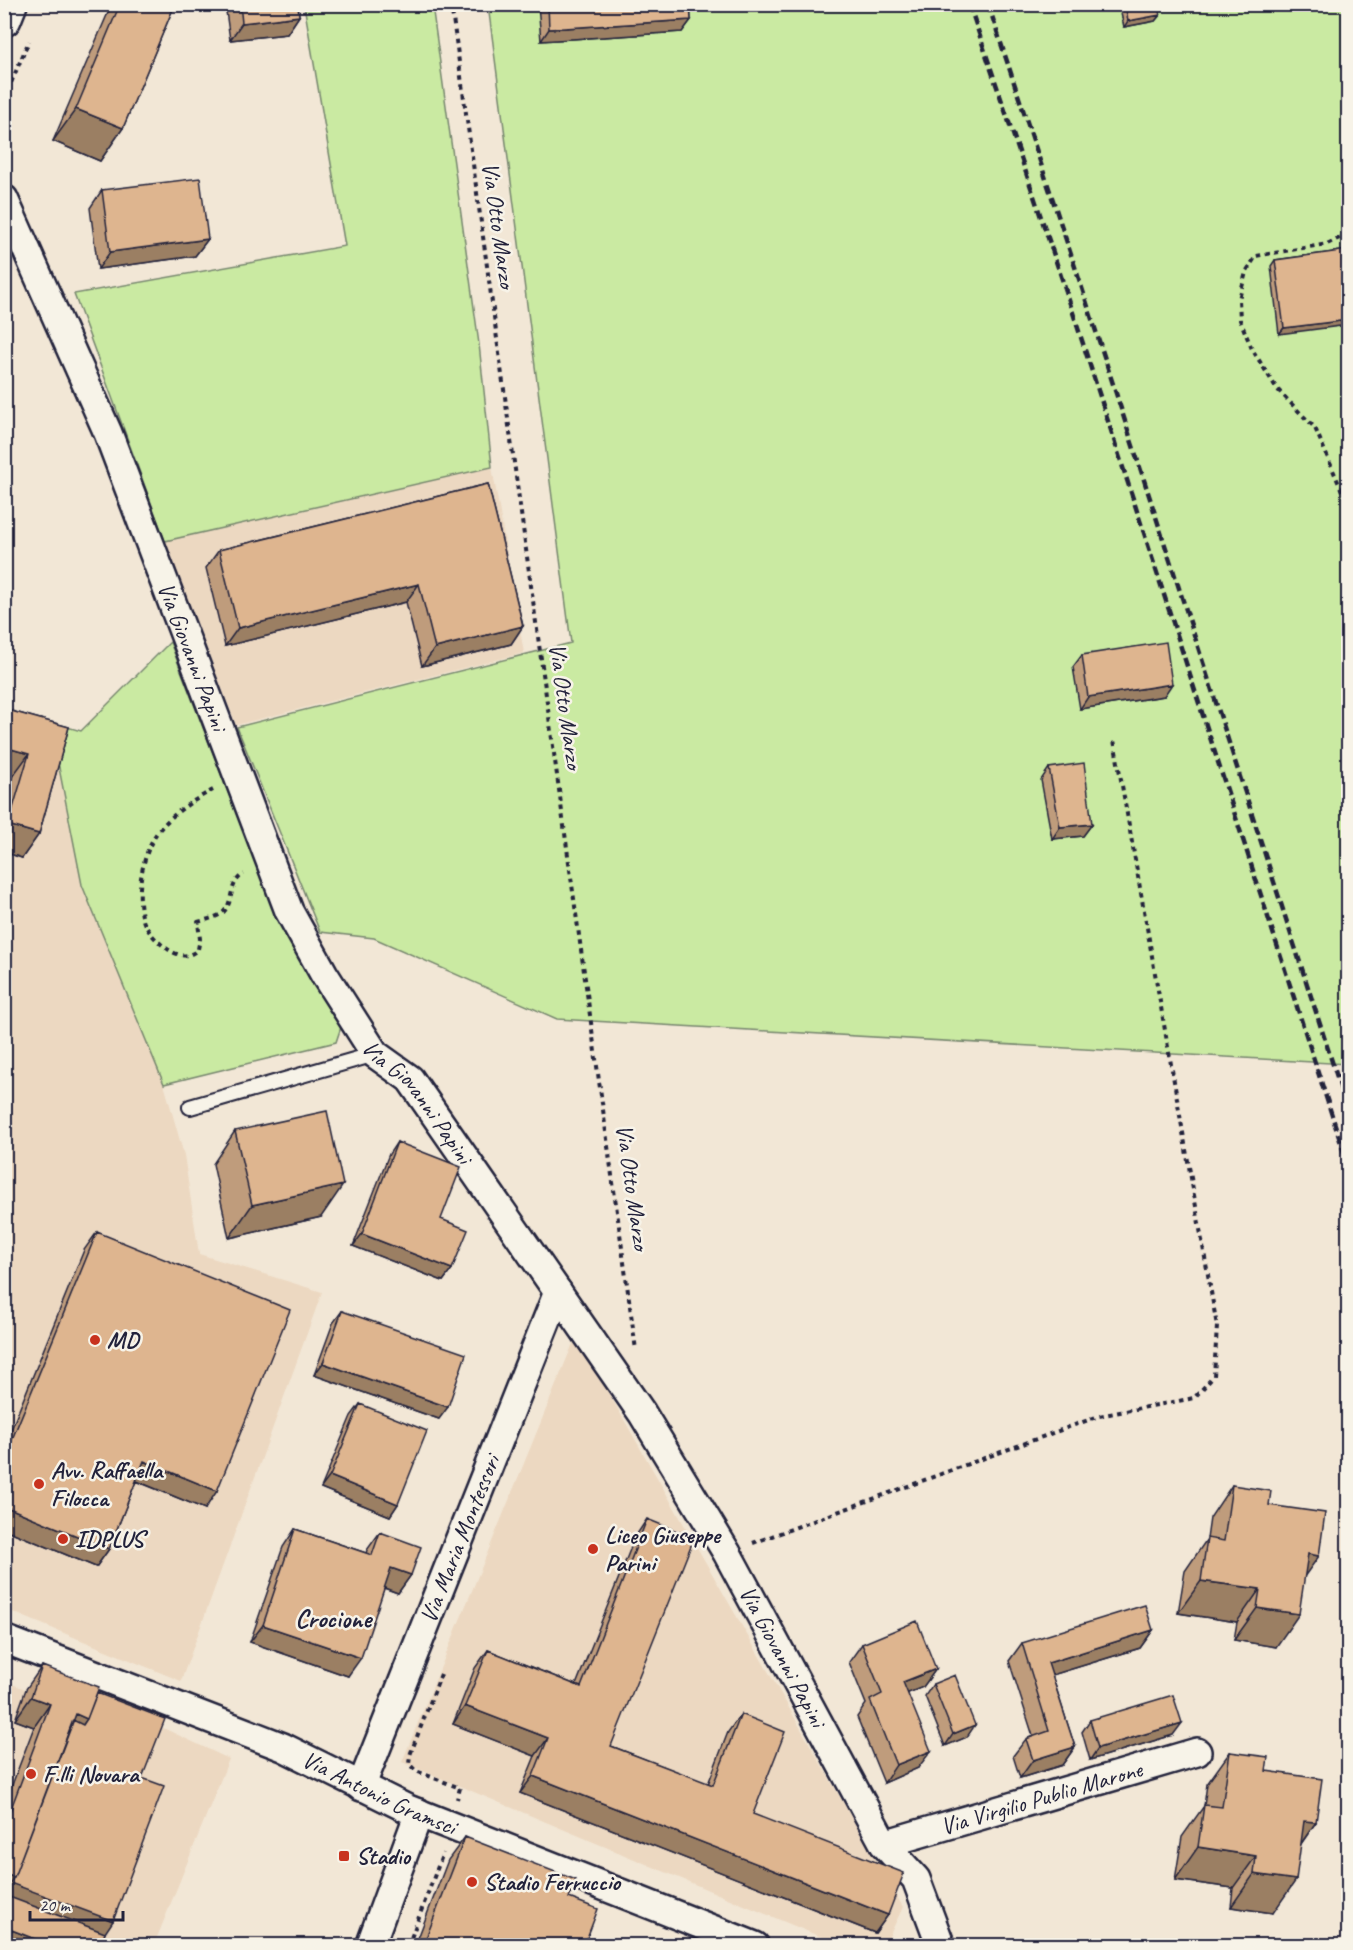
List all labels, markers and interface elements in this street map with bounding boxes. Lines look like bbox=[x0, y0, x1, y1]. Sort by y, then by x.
street label: Via Otto Marzo bbox=[475, 160, 523, 292]
street label: Via Giovanni Papini bbox=[151, 578, 235, 738]
street label: Via Otto Marzo bbox=[542, 641, 590, 773]
street label: Via Giovanni Papini bbox=[355, 1035, 481, 1172]
street label: Via Otto Marzo bbox=[609, 1122, 657, 1254]
place label: MD bbox=[107, 1325, 140, 1355]
marker: MD bbox=[88, 1333, 102, 1347]
street label: Via Maria Montessori bbox=[413, 1447, 508, 1627]
place label: Avv. Raffaella Filocca bbox=[51, 1455, 165, 1513]
marker: Avv. Raffaella Filocca bbox=[32, 1477, 46, 1491]
place label: Liceo Giuseppe Parini bbox=[605, 1520, 722, 1578]
place label: IDPLUS bbox=[75, 1524, 149, 1554]
marker: IDPLUS bbox=[56, 1532, 70, 1546]
marker: Liceo Giuseppe Parini bbox=[586, 1542, 600, 1556]
street label: Via Giovanni Papini bbox=[733, 1581, 835, 1735]
district label: Crocione bbox=[295, 1602, 373, 1635]
street label: Via Antonio Gramsci bbox=[297, 1744, 463, 1842]
street label: Via Virgilio Publio Marone bbox=[937, 1753, 1148, 1842]
place label: F.lli Novara bbox=[43, 1759, 141, 1789]
marker: F.lli Novara bbox=[24, 1767, 38, 1781]
place label: Stadio bbox=[356, 1841, 412, 1871]
marker: Stadio bbox=[337, 1849, 351, 1863]
place label: Stadio Ferruccio bbox=[484, 1867, 622, 1897]
marker: Stadio Ferruccio bbox=[465, 1875, 479, 1889]
scale bar bbox=[30, 1884, 123, 1922]
text: 20 m bbox=[39, 1894, 72, 1916]

